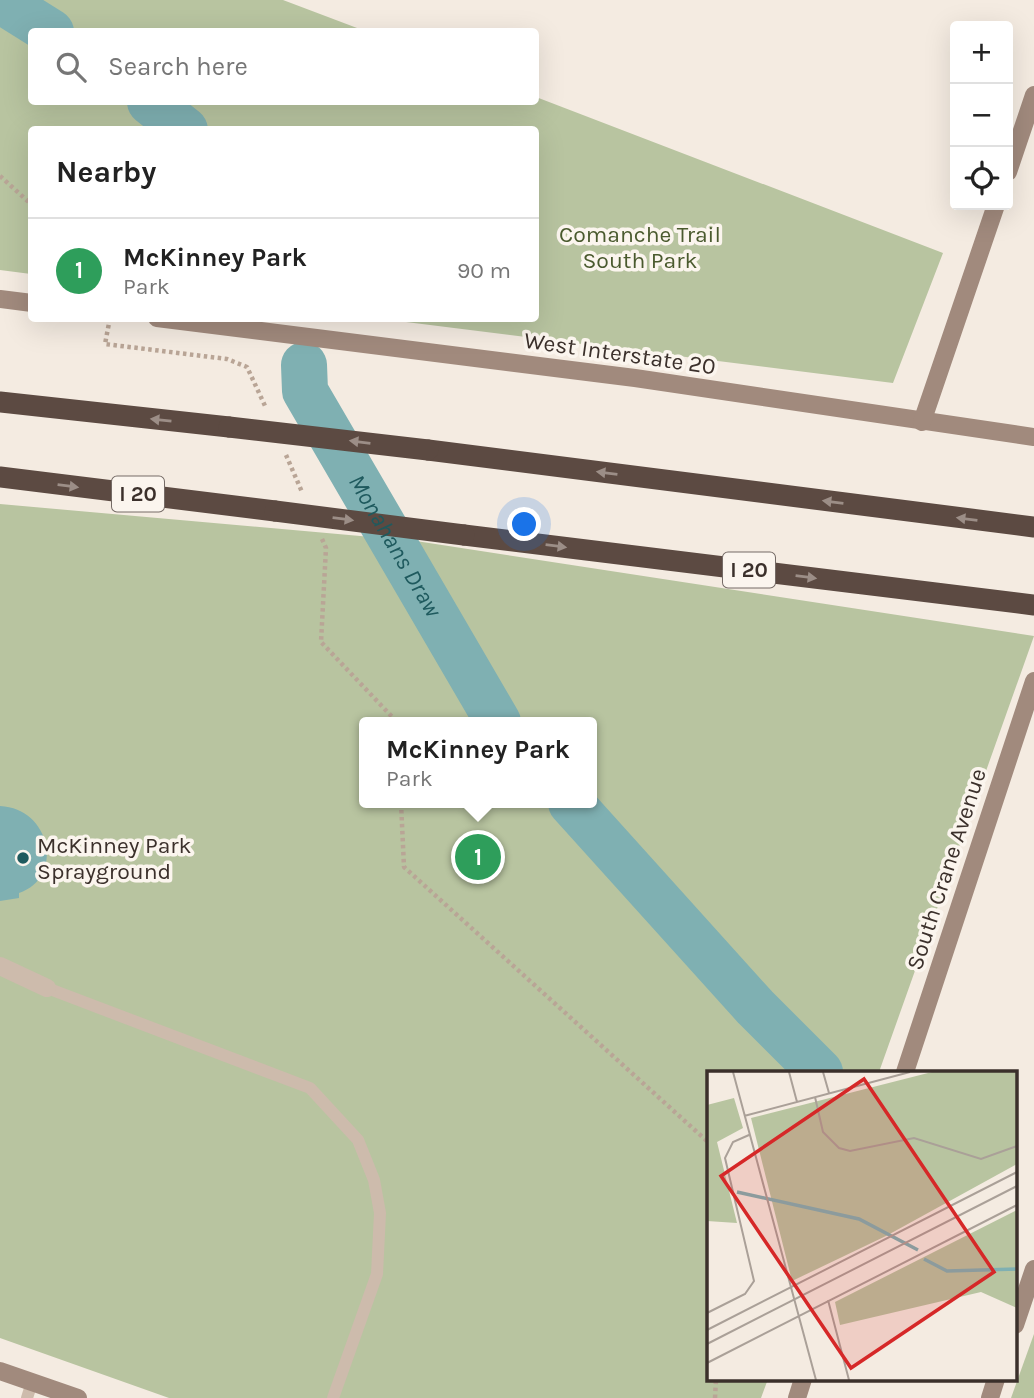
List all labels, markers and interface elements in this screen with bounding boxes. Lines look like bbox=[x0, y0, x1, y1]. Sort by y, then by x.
map controls bbox=[950, 21, 1013, 210]
button: + bbox=[950, 21, 1013, 84]
search box bbox=[28, 28, 539, 105]
icon: search bbox=[52, 48, 90, 86]
text: Search here bbox=[108, 51, 248, 82]
button: − bbox=[950, 84, 1013, 147]
button: locate bbox=[950, 147, 1013, 210]
text: Nearby bbox=[56, 154, 156, 190]
park label: Comanche Trail South Park bbox=[559, 221, 721, 274]
text: McKinney Park bbox=[123, 242, 307, 273]
text: 1 bbox=[75, 257, 83, 284]
text: 90 m bbox=[457, 257, 511, 284]
text: Park bbox=[123, 273, 170, 300]
street label: West Interstate 20 bbox=[522, 327, 717, 380]
one-way arrow bbox=[150, 414, 172, 425]
one-way arrow bbox=[349, 437, 371, 448]
one-way arrow bbox=[596, 468, 618, 479]
water label: Monahans Draw bbox=[343, 469, 448, 623]
road number: I 20 bbox=[112, 476, 164, 512]
one-way arrow bbox=[57, 480, 79, 491]
one-way arrow bbox=[821, 496, 843, 507]
your location bbox=[507, 507, 541, 541]
one-way arrow bbox=[956, 513, 978, 524]
one-way arrow bbox=[332, 514, 354, 525]
one-way arrow bbox=[545, 541, 567, 552]
road number: I 20 bbox=[723, 552, 775, 588]
one-way arrow bbox=[795, 571, 817, 582]
popup bbox=[359, 717, 597, 808]
text: McKinney Park bbox=[386, 734, 570, 765]
text: Park bbox=[386, 765, 433, 792]
street label: South Crane Avenue bbox=[901, 765, 992, 973]
pin: 1 bbox=[455, 831, 501, 883]
place label: McKinney Park Sprayground bbox=[37, 832, 192, 885]
marker: McKinney Park Sprayground bbox=[15, 850, 31, 866]
inset map bbox=[707, 1071, 1016, 1380]

